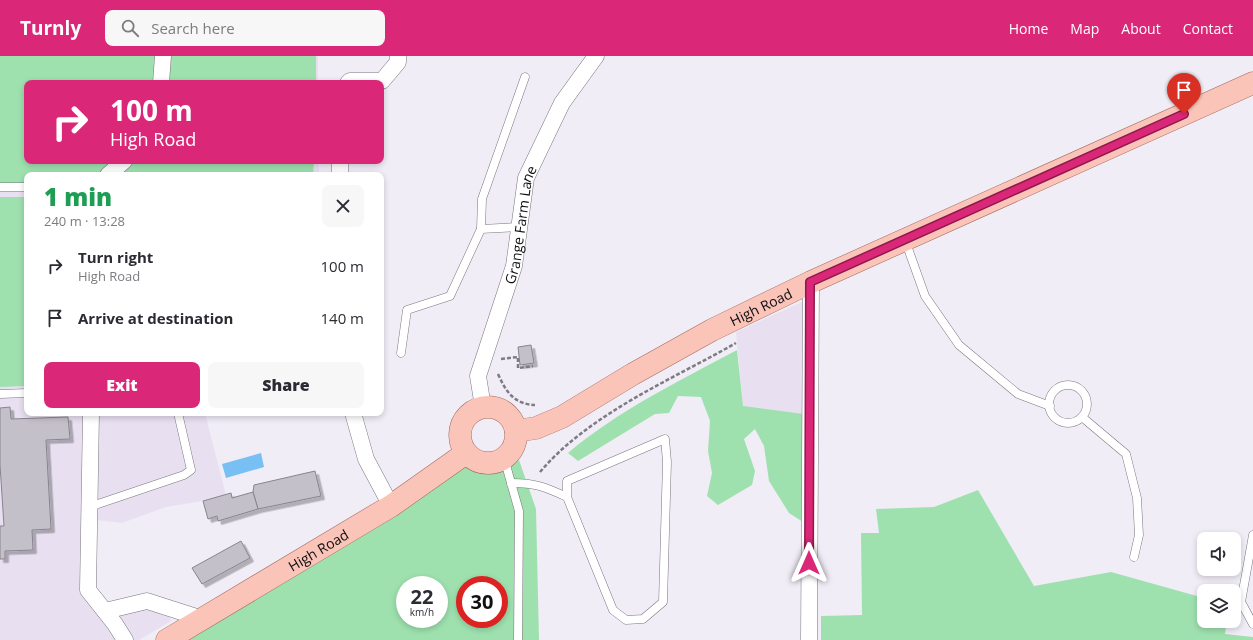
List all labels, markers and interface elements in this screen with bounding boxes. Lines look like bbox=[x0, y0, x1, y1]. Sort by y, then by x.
search box bbox=[105, 10, 385, 46]
text: Turnly bbox=[20, 15, 81, 41]
icon: search bbox=[119, 17, 141, 39]
text: Search here bbox=[151, 18, 235, 38]
text: Home bbox=[1009, 19, 1048, 38]
text: Map bbox=[1070, 19, 1099, 38]
text: About bbox=[1121, 19, 1161, 38]
text: Contact bbox=[1183, 19, 1233, 38]
pin bbox=[1167, 73, 1201, 114]
icon: arrive bbox=[1173, 79, 1195, 101]
text: 100 m bbox=[110, 91, 193, 129]
icon: right bbox=[44, 96, 96, 148]
text: High Road bbox=[110, 127, 196, 151]
street label: Grange Farm Lane bbox=[499, 162, 540, 286]
text: 1 min bbox=[44, 180, 112, 213]
button: close bbox=[322, 185, 364, 227]
text: 240 m · 13:28 bbox=[44, 212, 125, 230]
text: Turn right bbox=[78, 247, 153, 267]
icon: right bbox=[44, 255, 66, 277]
text: 100 m bbox=[320, 256, 364, 276]
text: High Road bbox=[78, 267, 140, 285]
street label: High Road bbox=[726, 283, 795, 330]
icon: arrive bbox=[44, 307, 66, 329]
text: Arrive at destination bbox=[78, 308, 233, 328]
text: 140 m bbox=[320, 308, 364, 328]
button: Exit bbox=[44, 362, 200, 408]
button: Share bbox=[208, 362, 364, 408]
street label: High Road bbox=[284, 524, 352, 575]
map controls bbox=[1197, 532, 1241, 628]
button: sound bbox=[1197, 532, 1241, 576]
position arrow bbox=[788, 542, 830, 584]
speed limit sign: 30 bbox=[456, 576, 508, 628]
text: 22 bbox=[411, 583, 433, 610]
button: layers bbox=[1197, 584, 1241, 628]
text: km/h bbox=[410, 605, 434, 619]

